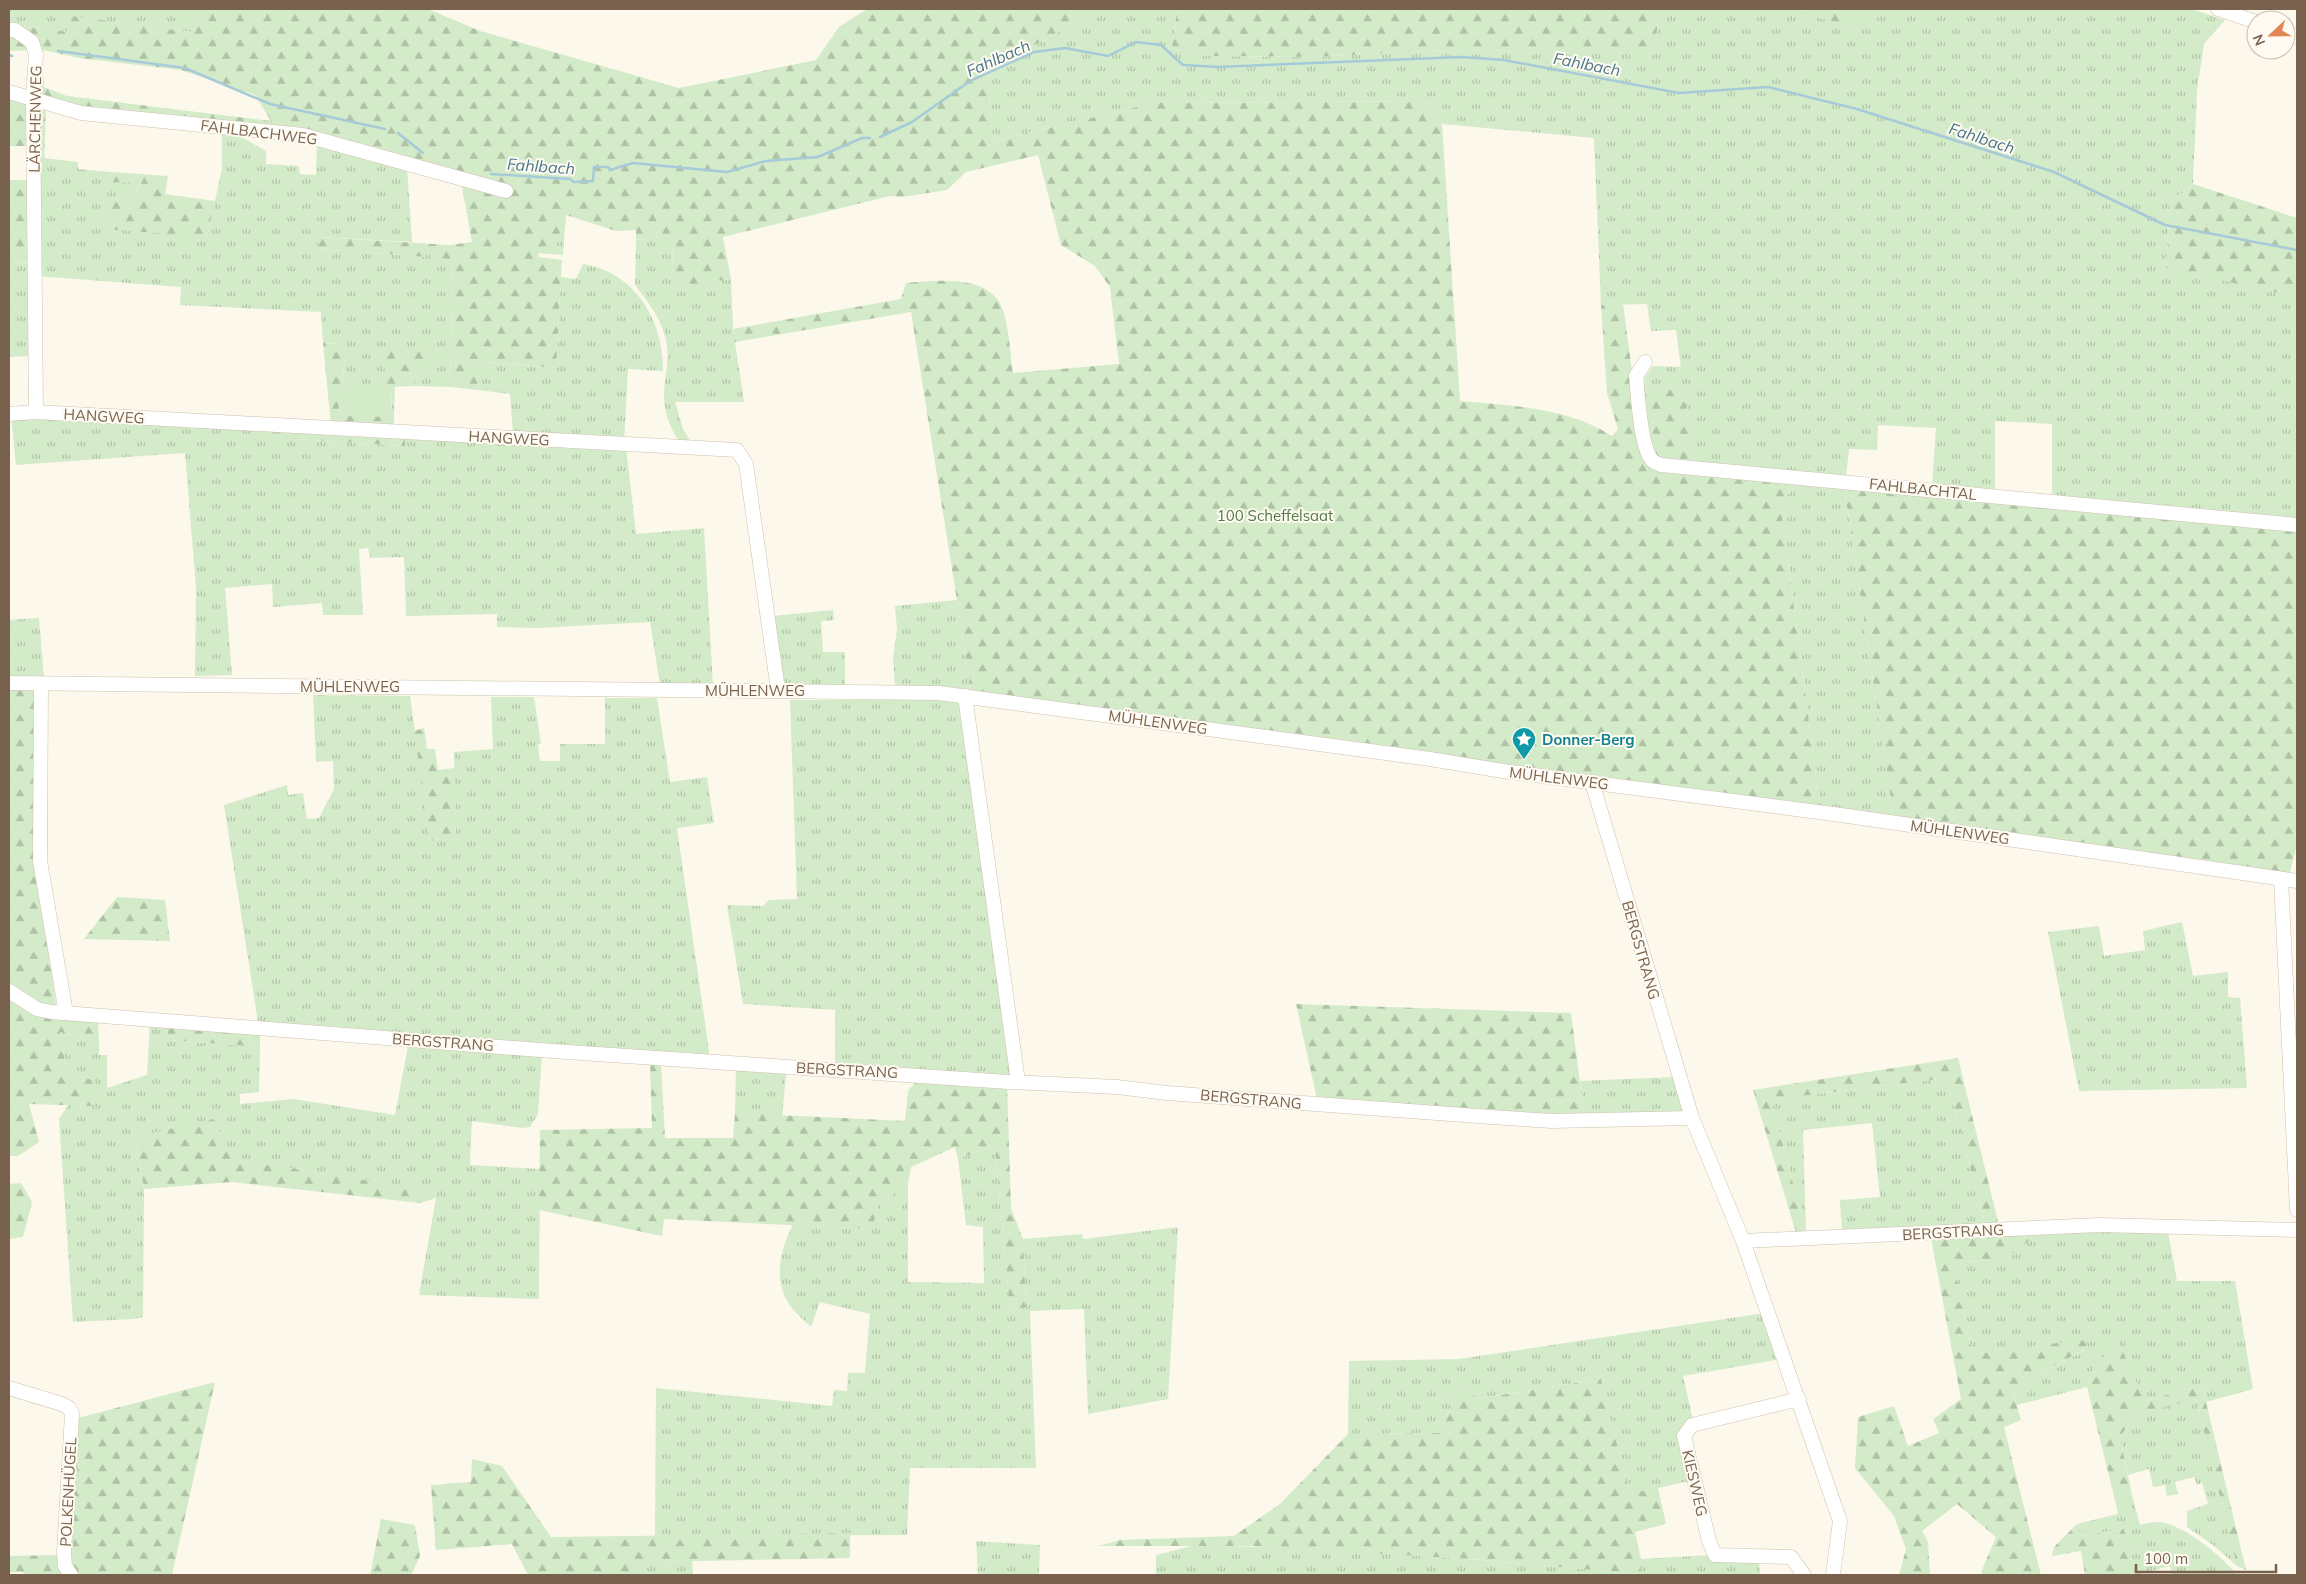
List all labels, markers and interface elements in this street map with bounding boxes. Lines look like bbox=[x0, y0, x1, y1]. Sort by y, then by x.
north arrow bbox=[2246, 10, 2296, 60]
text: N bbox=[2249, 32, 2269, 48]
water label: Fahlbach bbox=[963, 35, 1033, 81]
water label: Fahlbach bbox=[1552, 48, 1622, 80]
street label: LÄRCHENWEG bbox=[25, 65, 45, 173]
street label: FAHLBACHWEG bbox=[200, 115, 318, 149]
water label: Fahlbach bbox=[1947, 118, 2017, 158]
water label: Fahlbach bbox=[506, 154, 576, 178]
street label: HANGWEG bbox=[63, 404, 145, 428]
street label: HANGWEG bbox=[468, 426, 550, 450]
street label: FAHLBACHTAL bbox=[1868, 474, 1978, 504]
park label: 100 Scheffelsaat bbox=[1217, 506, 1333, 525]
street label: MÜHLENWEG bbox=[300, 677, 400, 696]
street label: MÜHLENWEG bbox=[705, 681, 805, 700]
street label: MÜHLENWEG bbox=[1107, 706, 1209, 738]
place icon: Donner-Berg bbox=[1511, 726, 1537, 760]
place label: Donner-Berg bbox=[1542, 730, 1634, 749]
street label: MÜHLENWEG bbox=[1508, 762, 1610, 794]
street label: MÜHLENWEG bbox=[1909, 816, 2011, 848]
street label: BERGSTRANG bbox=[1618, 898, 1664, 1002]
street label: BERGSTRANG bbox=[392, 1029, 494, 1055]
street label: BERGSTRANG bbox=[796, 1058, 898, 1082]
street label: BERGSTRANG bbox=[1199, 1085, 1303, 1113]
street label: BERGSTRANG bbox=[1902, 1220, 2004, 1244]
street label: POLKENHÜGEL bbox=[56, 1437, 80, 1547]
street label: KIESWEG bbox=[1678, 1448, 1712, 1518]
scale bar bbox=[2136, 1542, 2276, 1574]
text: 100 m bbox=[2144, 1549, 2188, 1568]

